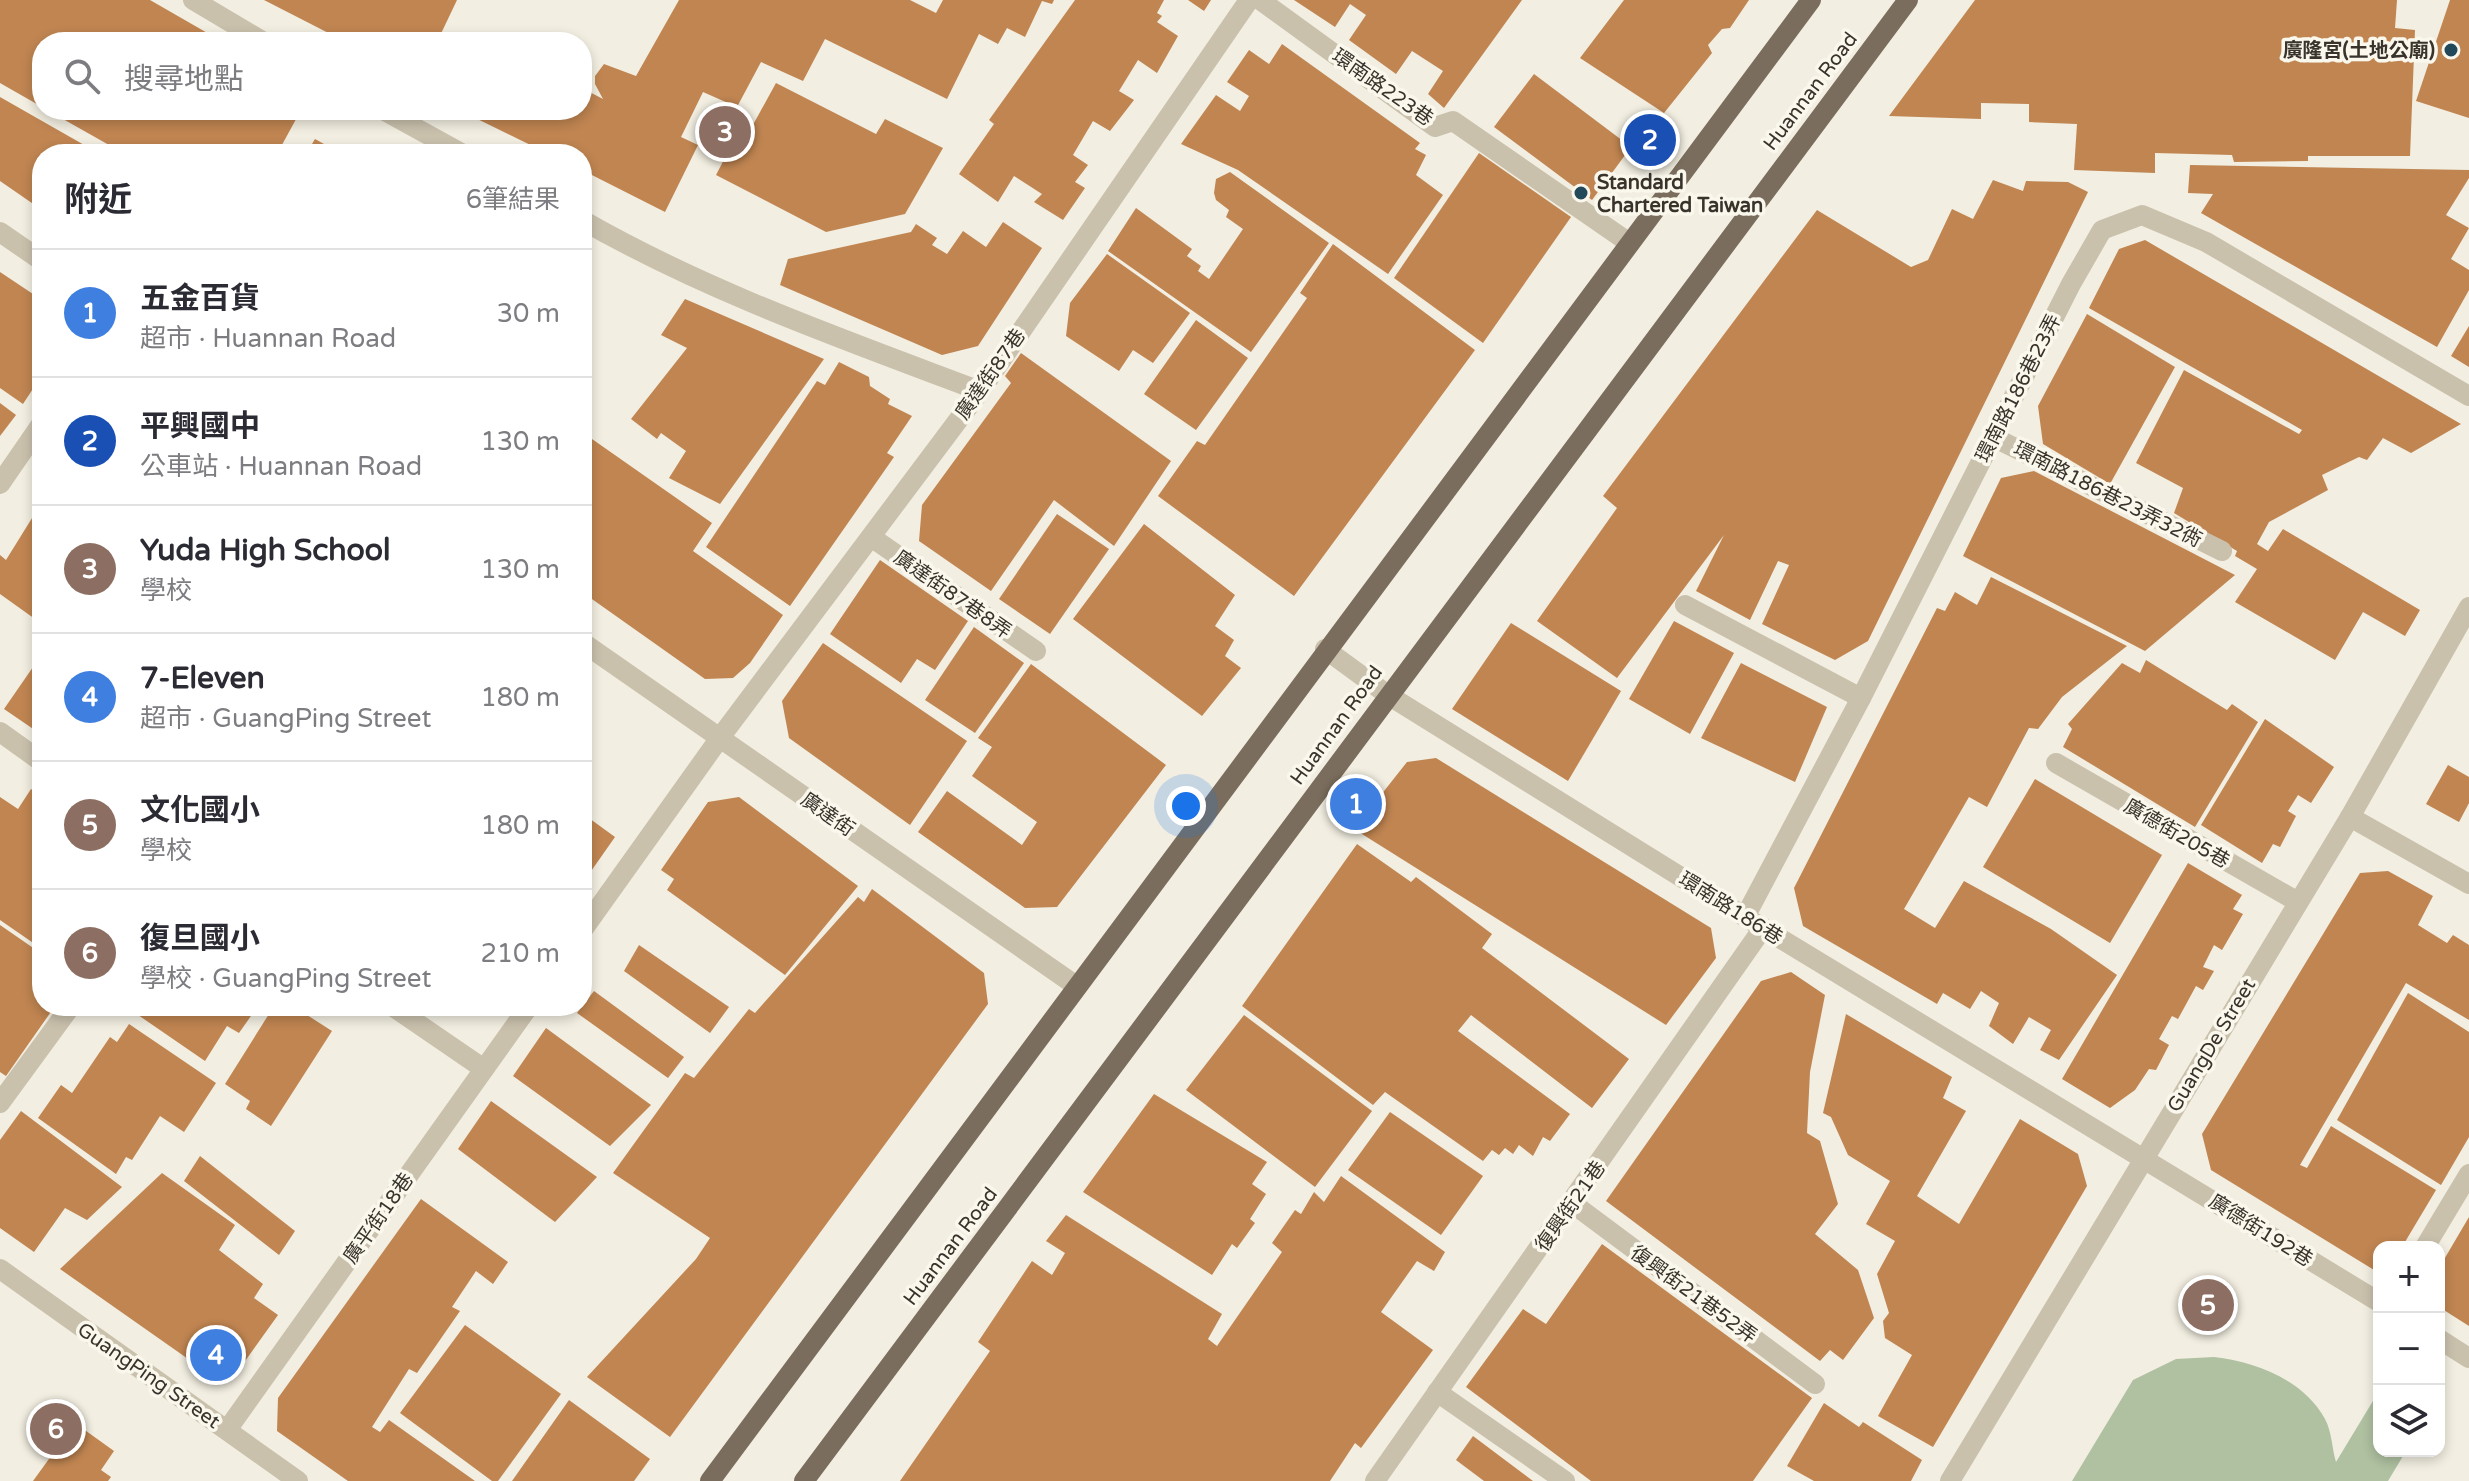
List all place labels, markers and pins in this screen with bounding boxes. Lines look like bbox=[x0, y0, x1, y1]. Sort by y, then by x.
place label: 廣隆宮(土地公廟) bbox=[2283, 39, 2435, 63]
marker: 廣隆宮(土地公廟) bbox=[2442, 41, 2460, 59]
pin: 3 bbox=[699, 102, 751, 162]
pin: 2 bbox=[1624, 110, 1676, 170]
place label: Standard Chartered Taiwan bbox=[1597, 171, 1763, 218]
marker: Standard Chartered Taiwan bbox=[1572, 184, 1590, 202]
pin: 1 bbox=[1330, 774, 1382, 834]
pin: 5 bbox=[2182, 1275, 2234, 1335]
pin: 4 bbox=[190, 1325, 242, 1385]
pin: 6 bbox=[30, 1399, 82, 1459]

